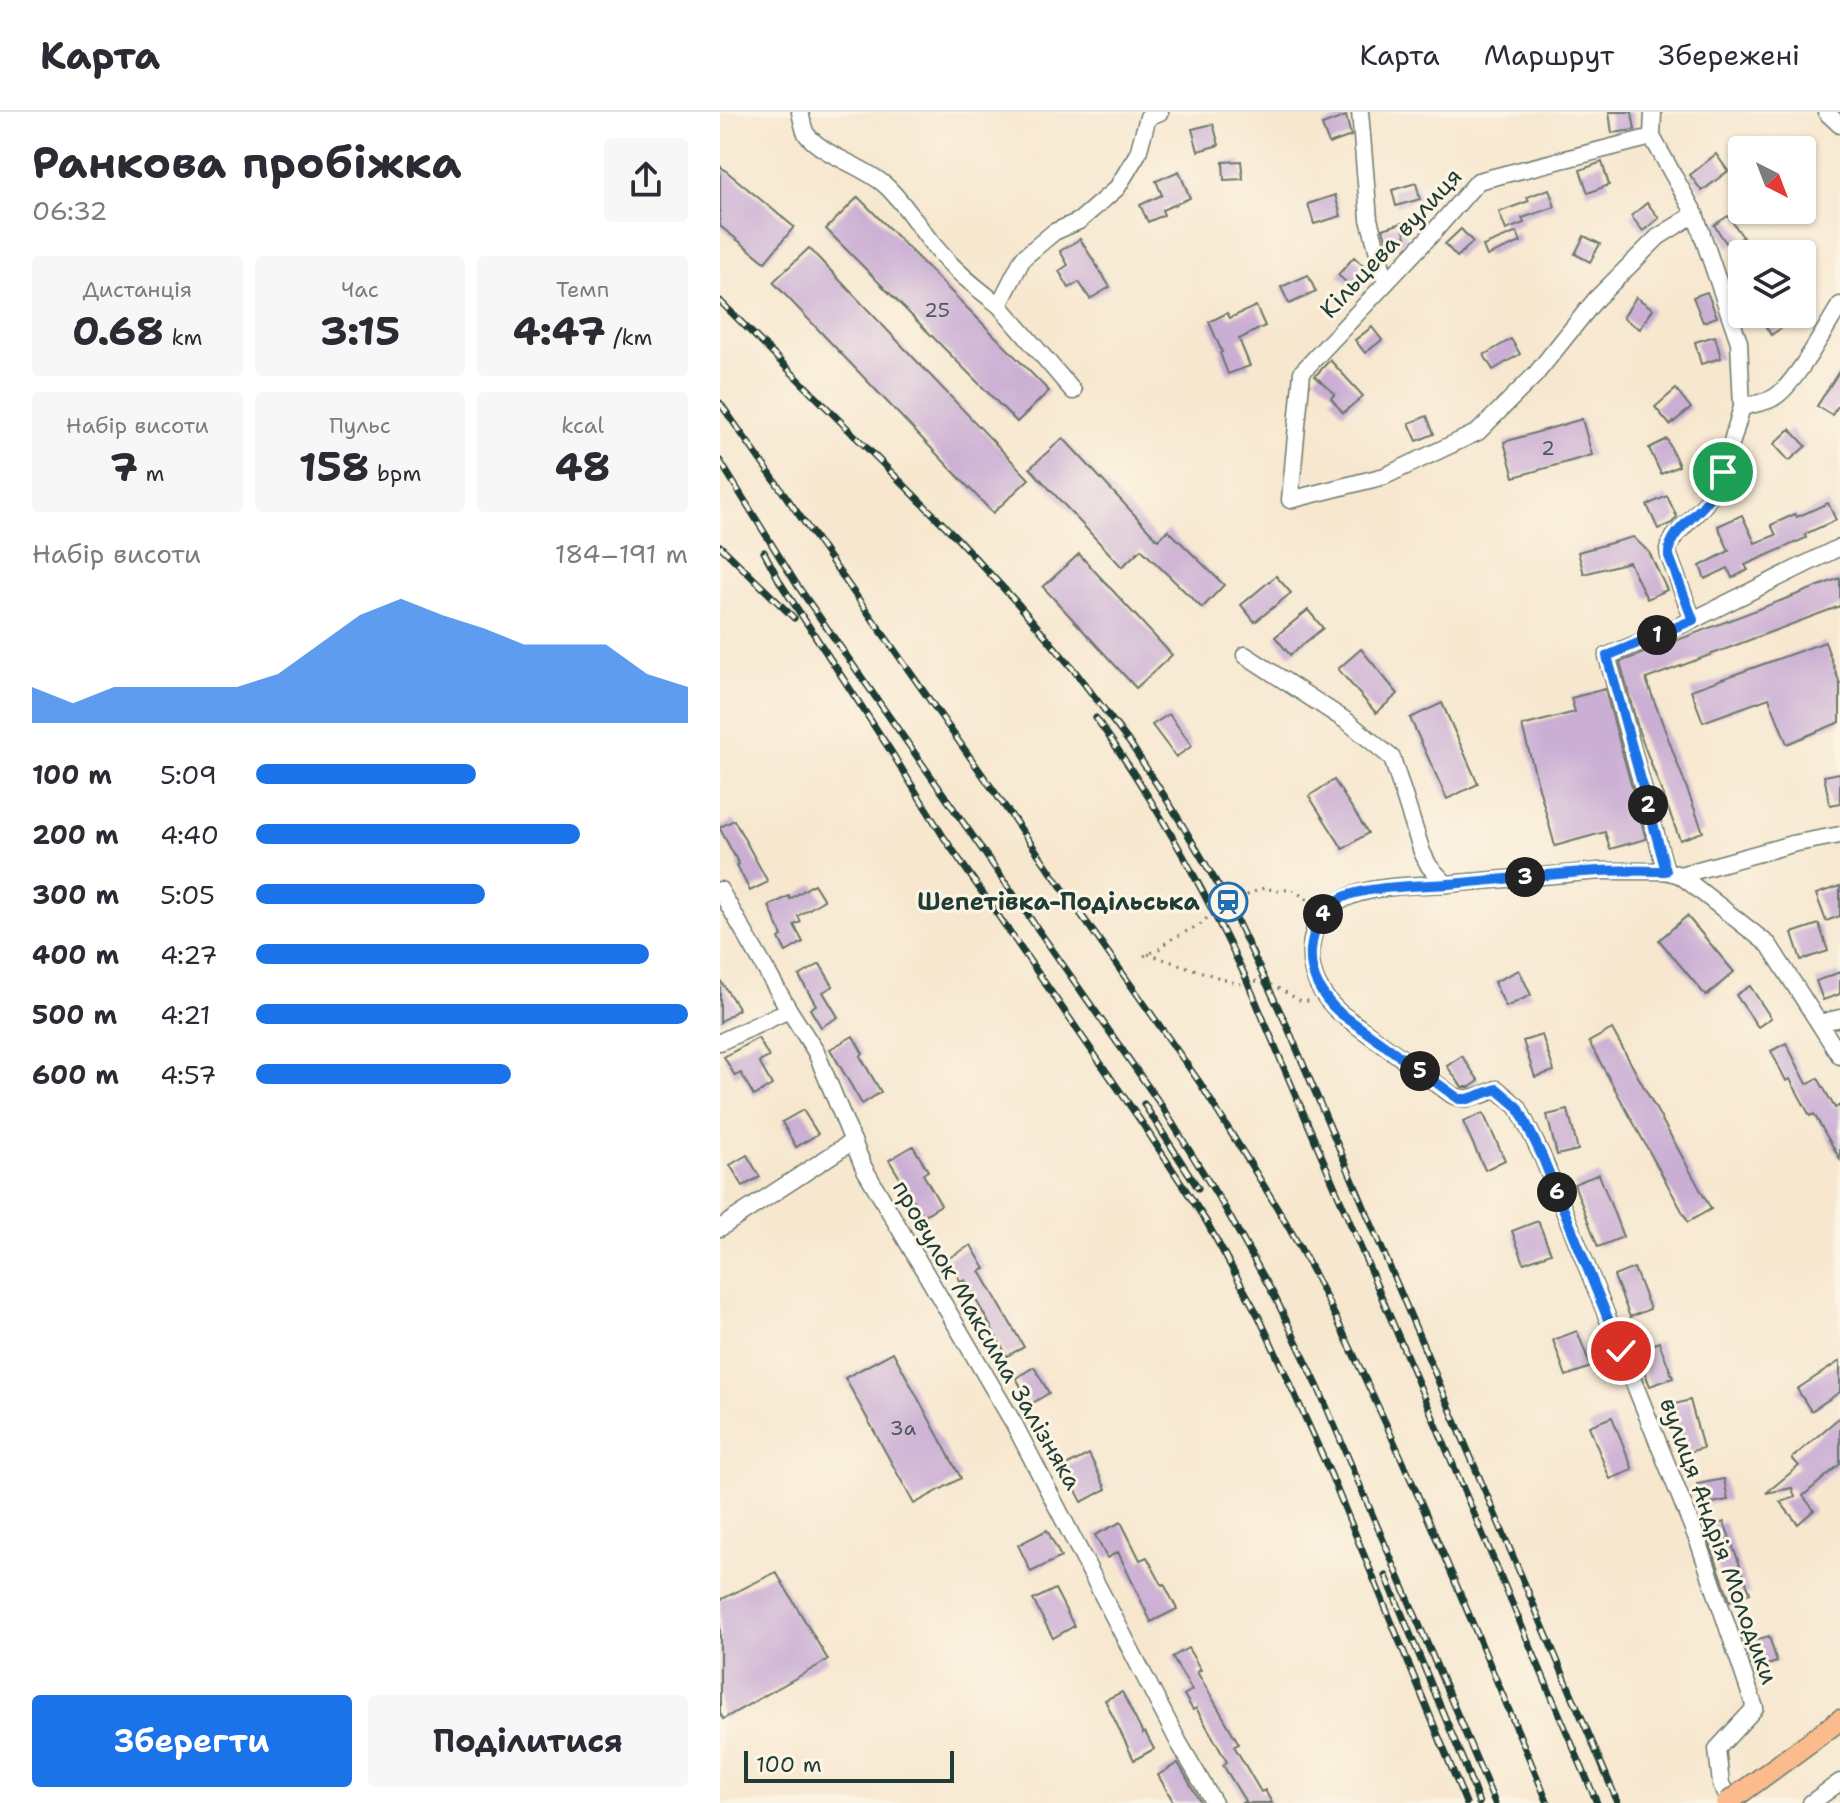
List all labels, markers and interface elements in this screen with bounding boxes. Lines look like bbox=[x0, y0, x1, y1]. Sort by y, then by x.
text: Карта bbox=[40, 30, 160, 81]
text: Карта bbox=[1360, 36, 1440, 74]
text: Маршрут bbox=[1484, 36, 1614, 74]
text: Збережені bbox=[1658, 36, 1800, 74]
text: Ранкова пробіжка bbox=[32, 133, 462, 192]
north arrow bbox=[1728, 136, 1816, 224]
map controls bbox=[1728, 136, 1816, 328]
button: share bbox=[604, 138, 688, 222]
street label: Кільцева вулиця bbox=[1313, 161, 1469, 325]
text: 06:32 bbox=[32, 193, 107, 228]
button: layers bbox=[1728, 240, 1816, 328]
text: Дистанція bbox=[83, 275, 192, 304]
text: Час bbox=[341, 275, 379, 304]
text: Темп bbox=[556, 275, 609, 304]
house number: 25 bbox=[924, 297, 950, 323]
text: 0.68 bbox=[72, 304, 164, 358]
text: 3:15 bbox=[320, 304, 400, 358]
text: 4:47 bbox=[513, 304, 606, 358]
text: km bbox=[164, 323, 203, 352]
text: /km bbox=[606, 323, 653, 352]
text: Набір висоти bbox=[66, 411, 209, 440]
text: Пульс bbox=[329, 411, 391, 440]
text: kcal bbox=[561, 411, 604, 440]
house number: 2 bbox=[1541, 435, 1555, 461]
pin bbox=[1689, 438, 1757, 506]
text: 7 bbox=[110, 440, 138, 494]
text: 158 bbox=[299, 440, 370, 494]
text: 48 bbox=[555, 440, 611, 494]
icon: arrive bbox=[1701, 450, 1745, 494]
text: m bbox=[138, 459, 165, 488]
text: bpm bbox=[370, 459, 421, 488]
text: Набір висоти bbox=[32, 536, 201, 571]
text: 184–191 m bbox=[555, 536, 688, 571]
pin: 1 bbox=[1637, 615, 1677, 655]
text: 1 bbox=[1652, 620, 1662, 649]
text: 100 m bbox=[32, 757, 112, 792]
text: 5:09 bbox=[160, 757, 217, 792]
pin: 2 bbox=[1628, 785, 1668, 825]
text: 2 bbox=[1640, 790, 1656, 819]
text: 200 m bbox=[32, 817, 119, 852]
text: 4:40 bbox=[160, 817, 219, 852]
pin: 3 bbox=[1505, 857, 1545, 897]
text: 3 bbox=[1517, 862, 1533, 891]
text: 300 m bbox=[32, 877, 119, 912]
text: 5:05 bbox=[160, 877, 215, 912]
station icon: Шепетівка-Подільська bbox=[1207, 881, 1249, 923]
place label: Шепетівка-Подільська bbox=[917, 886, 1201, 918]
pin: 4 bbox=[1303, 894, 1343, 934]
text: 4 bbox=[1315, 899, 1331, 928]
text: 400 m bbox=[32, 937, 119, 972]
text: 4:27 bbox=[160, 937, 218, 972]
text: 500 m bbox=[32, 997, 117, 1032]
text: 4:21 bbox=[160, 997, 211, 1032]
pin: 5 bbox=[1400, 1051, 1440, 1091]
text: 5 bbox=[1413, 1056, 1427, 1085]
text: 600 m bbox=[32, 1057, 119, 1092]
text: 4:57 bbox=[160, 1057, 217, 1092]
pin: 6 bbox=[1537, 1172, 1577, 1212]
street label: провулок Максима Залізняка bbox=[885, 1174, 1089, 1496]
text: 6 bbox=[1549, 1177, 1565, 1206]
pin bbox=[1587, 1317, 1655, 1385]
icon: check bbox=[1599, 1329, 1643, 1373]
street label: вулиця Андрія Молодики bbox=[1652, 1393, 1786, 1689]
house number: 3а bbox=[890, 1415, 917, 1441]
button: Зберегти bbox=[32, 1695, 352, 1787]
button: Поділитися bbox=[368, 1695, 688, 1787]
scale bar bbox=[744, 1747, 954, 1783]
text: 100 m bbox=[756, 1750, 822, 1779]

